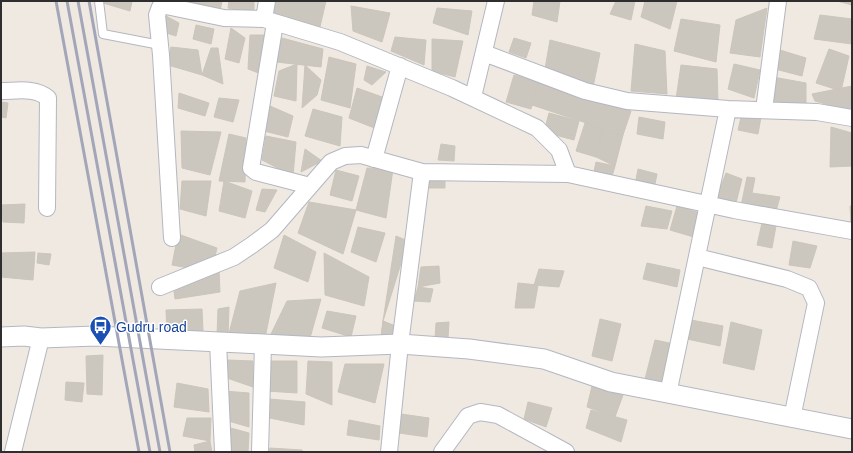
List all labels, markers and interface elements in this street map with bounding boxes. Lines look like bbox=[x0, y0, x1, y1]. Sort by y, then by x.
bus stop icon: Gudru road bbox=[87, 314, 113, 347]
place label: Gudru road bbox=[116, 319, 187, 335]

